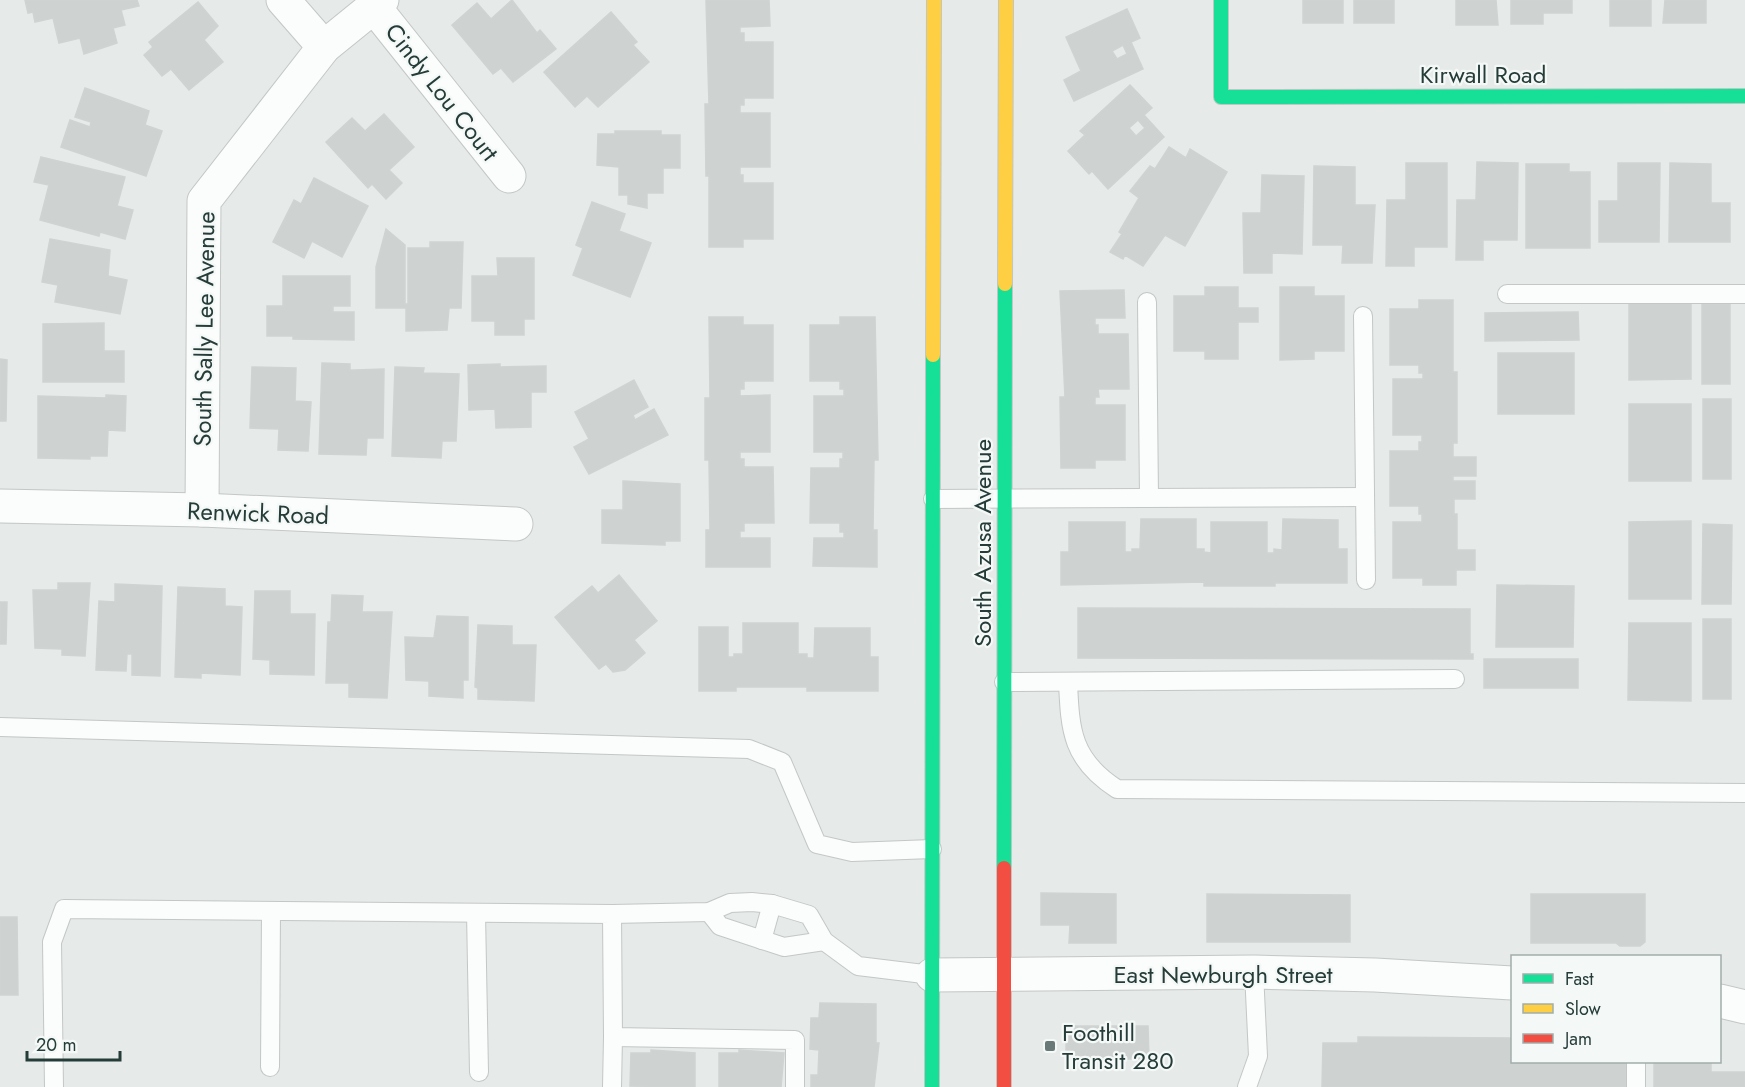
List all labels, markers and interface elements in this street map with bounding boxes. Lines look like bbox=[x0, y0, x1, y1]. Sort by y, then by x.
street label: Cindy Lou Court bbox=[377, 16, 507, 169]
street label: Kirwall Road bbox=[1420, 57, 1546, 92]
street label: South Sally Lee Avenue bbox=[184, 211, 224, 447]
street label: South Azusa Avenue bbox=[965, 439, 1000, 647]
street label: Renwick Road bbox=[187, 493, 329, 533]
legend bbox=[1511, 955, 1721, 1063]
street label: East Newburgh Street bbox=[1113, 957, 1333, 992]
text: Fast bbox=[1565, 966, 1594, 992]
text: Slow bbox=[1565, 996, 1602, 1022]
place label: Foothill Transit 280 bbox=[1062, 1015, 1174, 1078]
scale bar bbox=[27, 1024, 120, 1062]
text: Jam bbox=[1563, 1026, 1592, 1052]
text: 20 m bbox=[36, 1032, 76, 1058]
marker: Foothill Transit 280 bbox=[1043, 1039, 1057, 1053]

